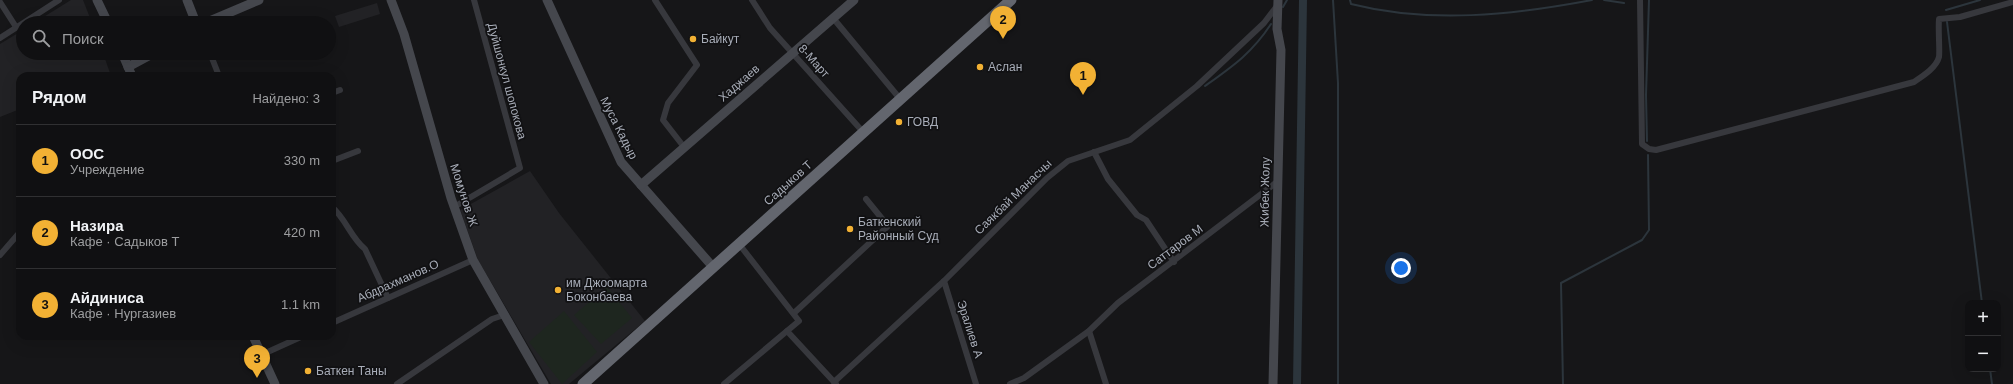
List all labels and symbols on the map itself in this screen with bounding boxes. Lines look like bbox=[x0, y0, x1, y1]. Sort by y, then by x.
pin: 2 bbox=[990, 6, 1016, 39]
street label: Дуйшонкул шопокова bbox=[485, 21, 529, 141]
place label: Байкут bbox=[701, 32, 740, 46]
marker: Байкут bbox=[688, 34, 698, 44]
street label: 8-Март bbox=[796, 42, 833, 81]
place label: Аслан bbox=[988, 60, 1022, 74]
street label: Хаджаев bbox=[716, 62, 762, 104]
marker: Аслан bbox=[975, 62, 985, 72]
pin: 1 bbox=[1070, 62, 1096, 95]
street label: Муса Кадыр bbox=[597, 95, 641, 162]
place label: ГОВД bbox=[907, 115, 938, 129]
marker: ГОВД bbox=[894, 117, 904, 127]
street label: Садыков Т bbox=[761, 157, 816, 208]
street label: Саякбай Манасчы bbox=[972, 157, 1054, 237]
street label: Жибек Жолу bbox=[1257, 157, 1273, 227]
street label: Момунов Ж bbox=[447, 162, 481, 228]
place label: Баткенский Районный Суд bbox=[858, 215, 939, 243]
street label: Саттаров М bbox=[1145, 222, 1205, 272]
marker: Баткенский Районный Суд bbox=[845, 224, 855, 234]
street label: Абдрахманов.О bbox=[355, 257, 441, 305]
your location bbox=[1391, 258, 1411, 278]
place label: им Джоомарта Боконбаева bbox=[566, 276, 647, 304]
marker: им Джоомарта Боконбаева bbox=[553, 285, 563, 295]
street label: Эралиев А bbox=[954, 298, 986, 360]
pin: 3 bbox=[244, 345, 270, 378]
place label: Баткен Таны bbox=[316, 364, 387, 378]
marker: Баткен Таны bbox=[303, 366, 313, 376]

